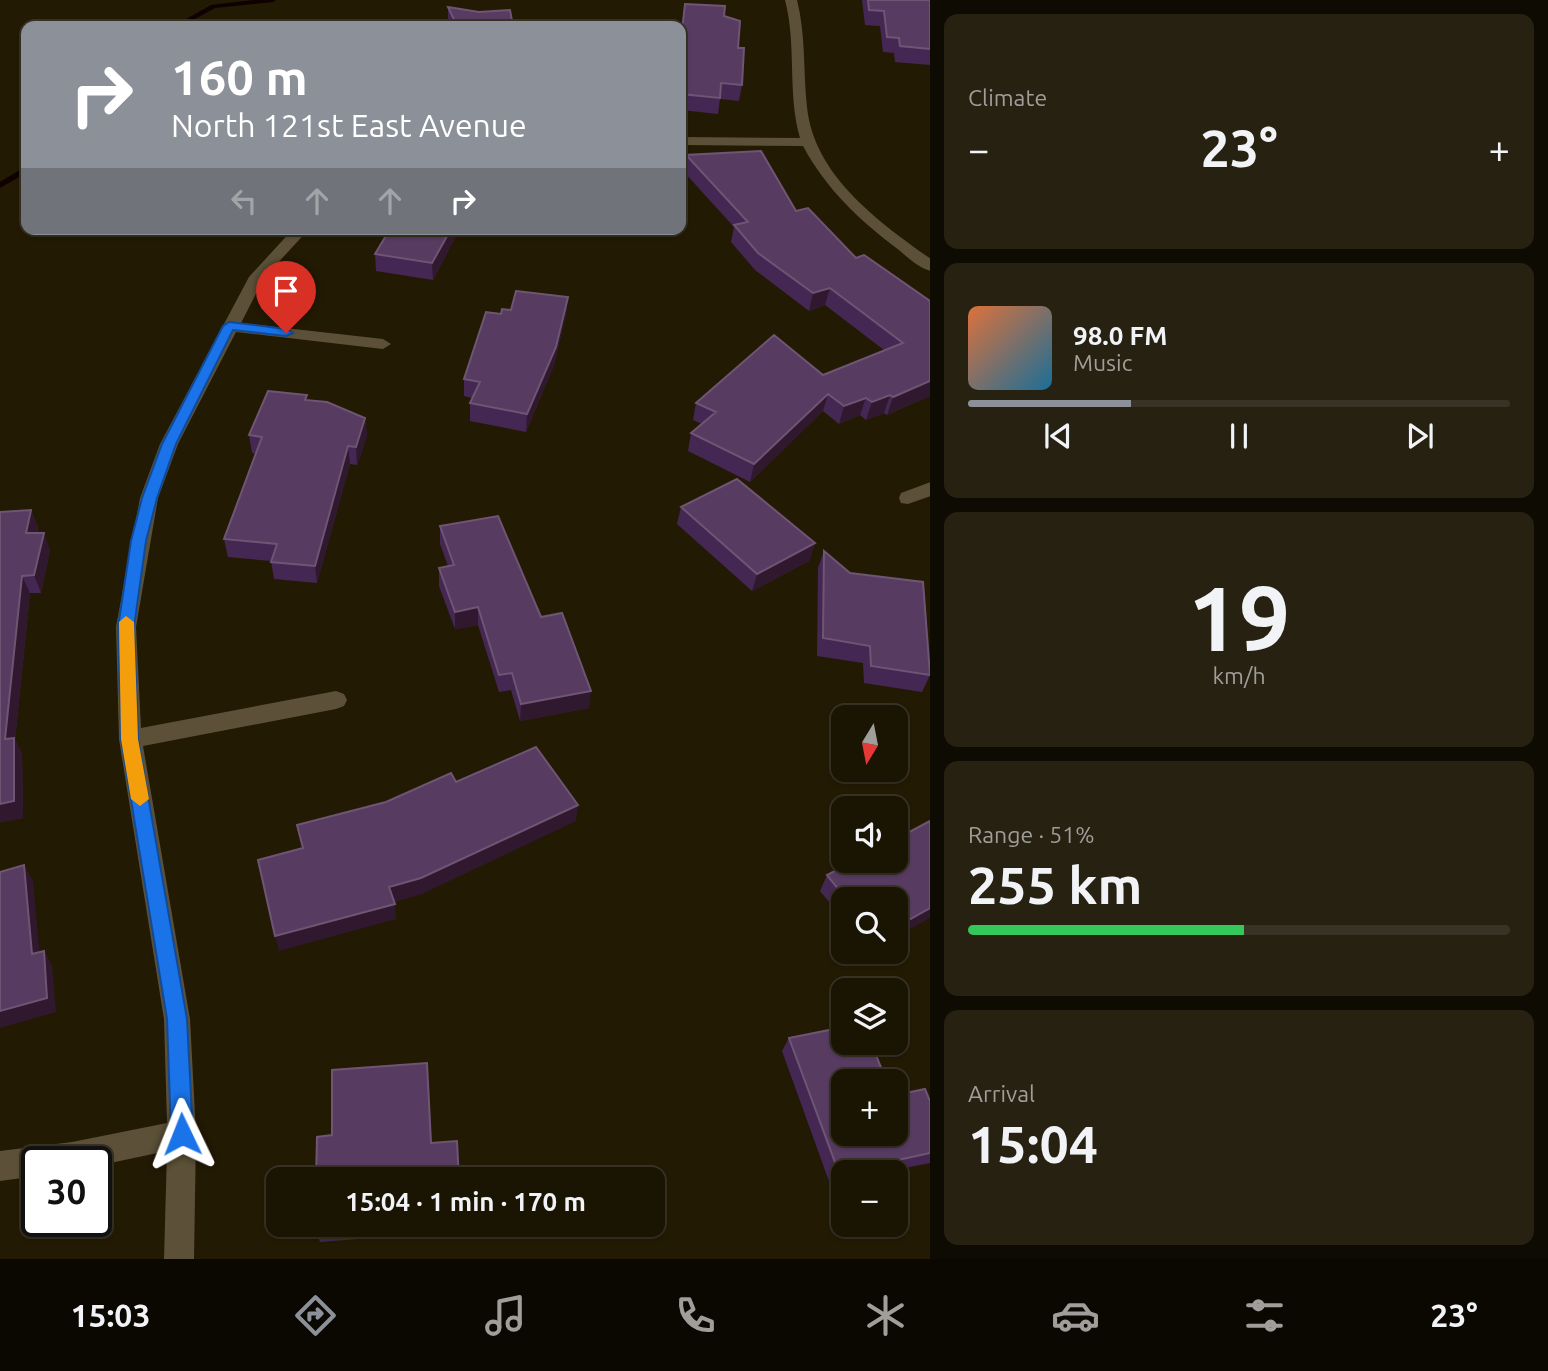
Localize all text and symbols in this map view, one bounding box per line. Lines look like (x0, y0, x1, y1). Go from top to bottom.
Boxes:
icon: right (56, 49, 147, 140)
text: 160 m (171, 49, 308, 104)
text: Climate (968, 85, 1047, 110)
text: North 121st East Avenue (171, 107, 527, 143)
text: 23° (1200, 119, 1278, 177)
text: − (968, 128, 989, 170)
text: + (1489, 128, 1510, 170)
icon: left (225, 182, 263, 220)
icon: ahead (298, 182, 336, 220)
icon: ahead (371, 182, 409, 220)
icon: right (444, 182, 482, 220)
pin (256, 261, 316, 333)
icon: arrive (267, 272, 305, 310)
text: 98.0 FM (1073, 321, 1167, 350)
text: Music (1073, 350, 1132, 375)
icon: previous (1039, 417, 1077, 455)
icon: pause (1220, 417, 1258, 455)
icon: next (1401, 417, 1439, 455)
text: 19 (1188, 566, 1290, 668)
text: km/h (1212, 663, 1266, 688)
north arrow (831, 705, 908, 782)
map controls (831, 705, 908, 1237)
button: sound (831, 796, 908, 873)
text: Range · 51% (968, 822, 1095, 847)
text: 255 km (968, 856, 1142, 914)
button: search (831, 887, 908, 964)
button: layers (831, 978, 908, 1055)
button: + (831, 1069, 908, 1146)
text: Arrival (968, 1081, 1035, 1106)
position arrow (145, 1097, 219, 1171)
text: 15:04 (968, 1115, 1098, 1173)
speed limit sign: 30 (21, 1146, 112, 1237)
button: − (831, 1160, 908, 1237)
text: 15:04 · 1 min · 170 m (345, 1187, 586, 1216)
icon: directions (291, 1291, 340, 1340)
icon: music (481, 1291, 530, 1340)
icon: phone (671, 1291, 720, 1340)
icon: climate (861, 1291, 910, 1340)
icon: car (1051, 1291, 1100, 1340)
icon: filters (1240, 1291, 1289, 1340)
text: 15:03 (70, 1297, 150, 1333)
text: 23° (1430, 1297, 1478, 1333)

